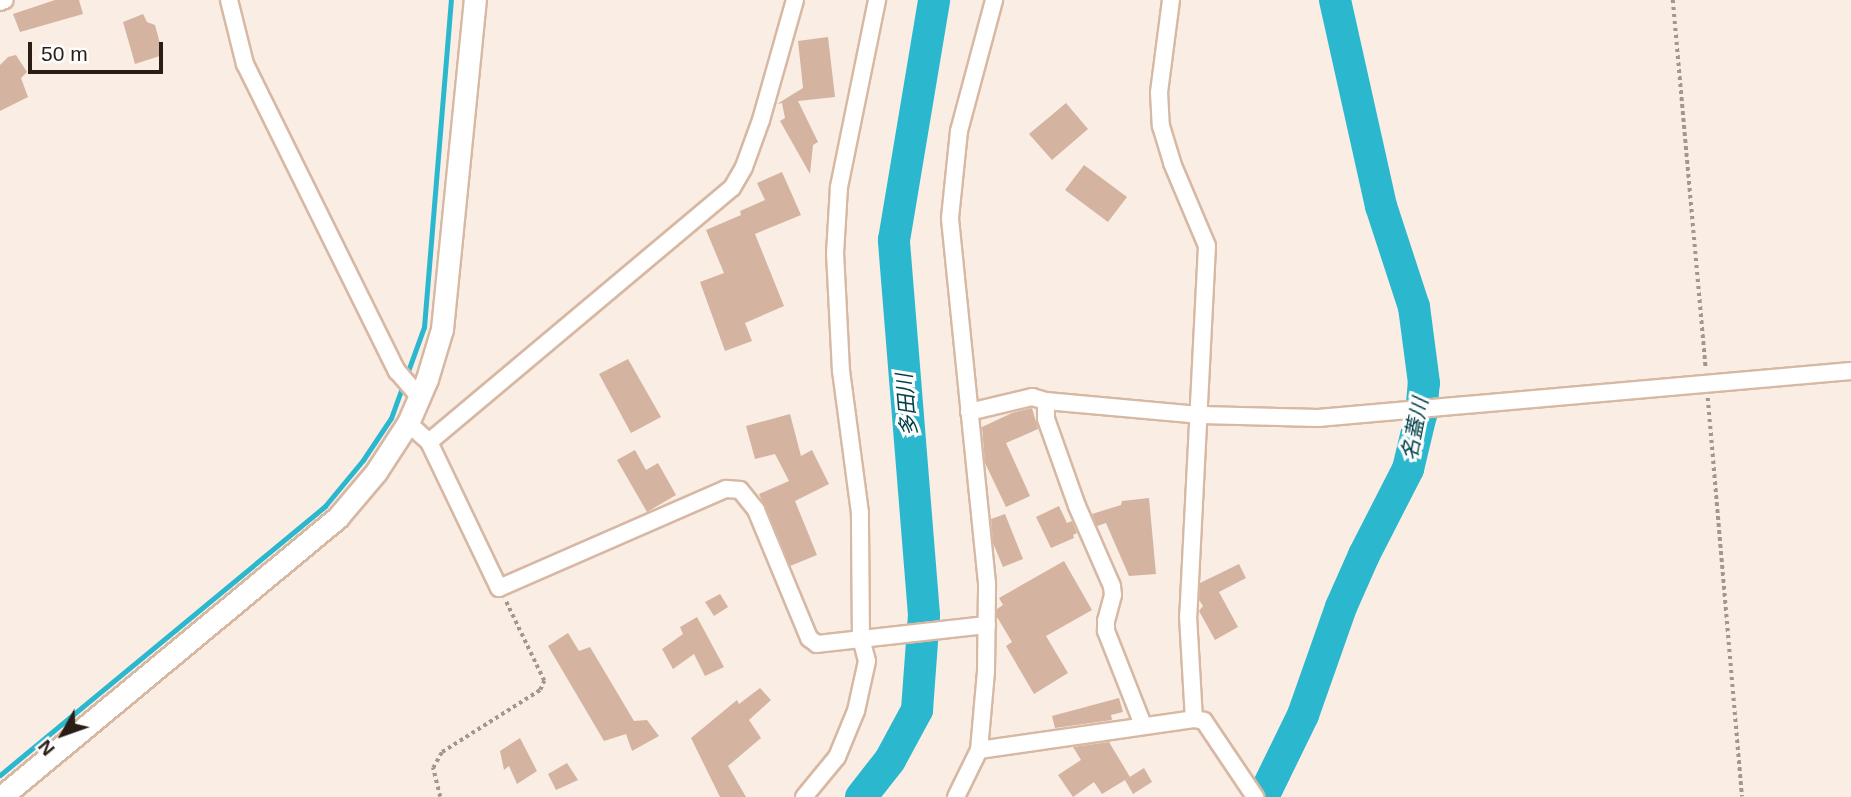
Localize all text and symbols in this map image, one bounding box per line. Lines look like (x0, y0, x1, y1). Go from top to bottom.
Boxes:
scale bar (32, 28, 166, 72)
text: 50 m (41, 42, 88, 65)
water label: 多田川 (892, 373, 922, 437)
water label: 名蓋川 (1397, 396, 1433, 462)
north arrow (28, 699, 98, 769)
text: N (34, 736, 59, 760)

